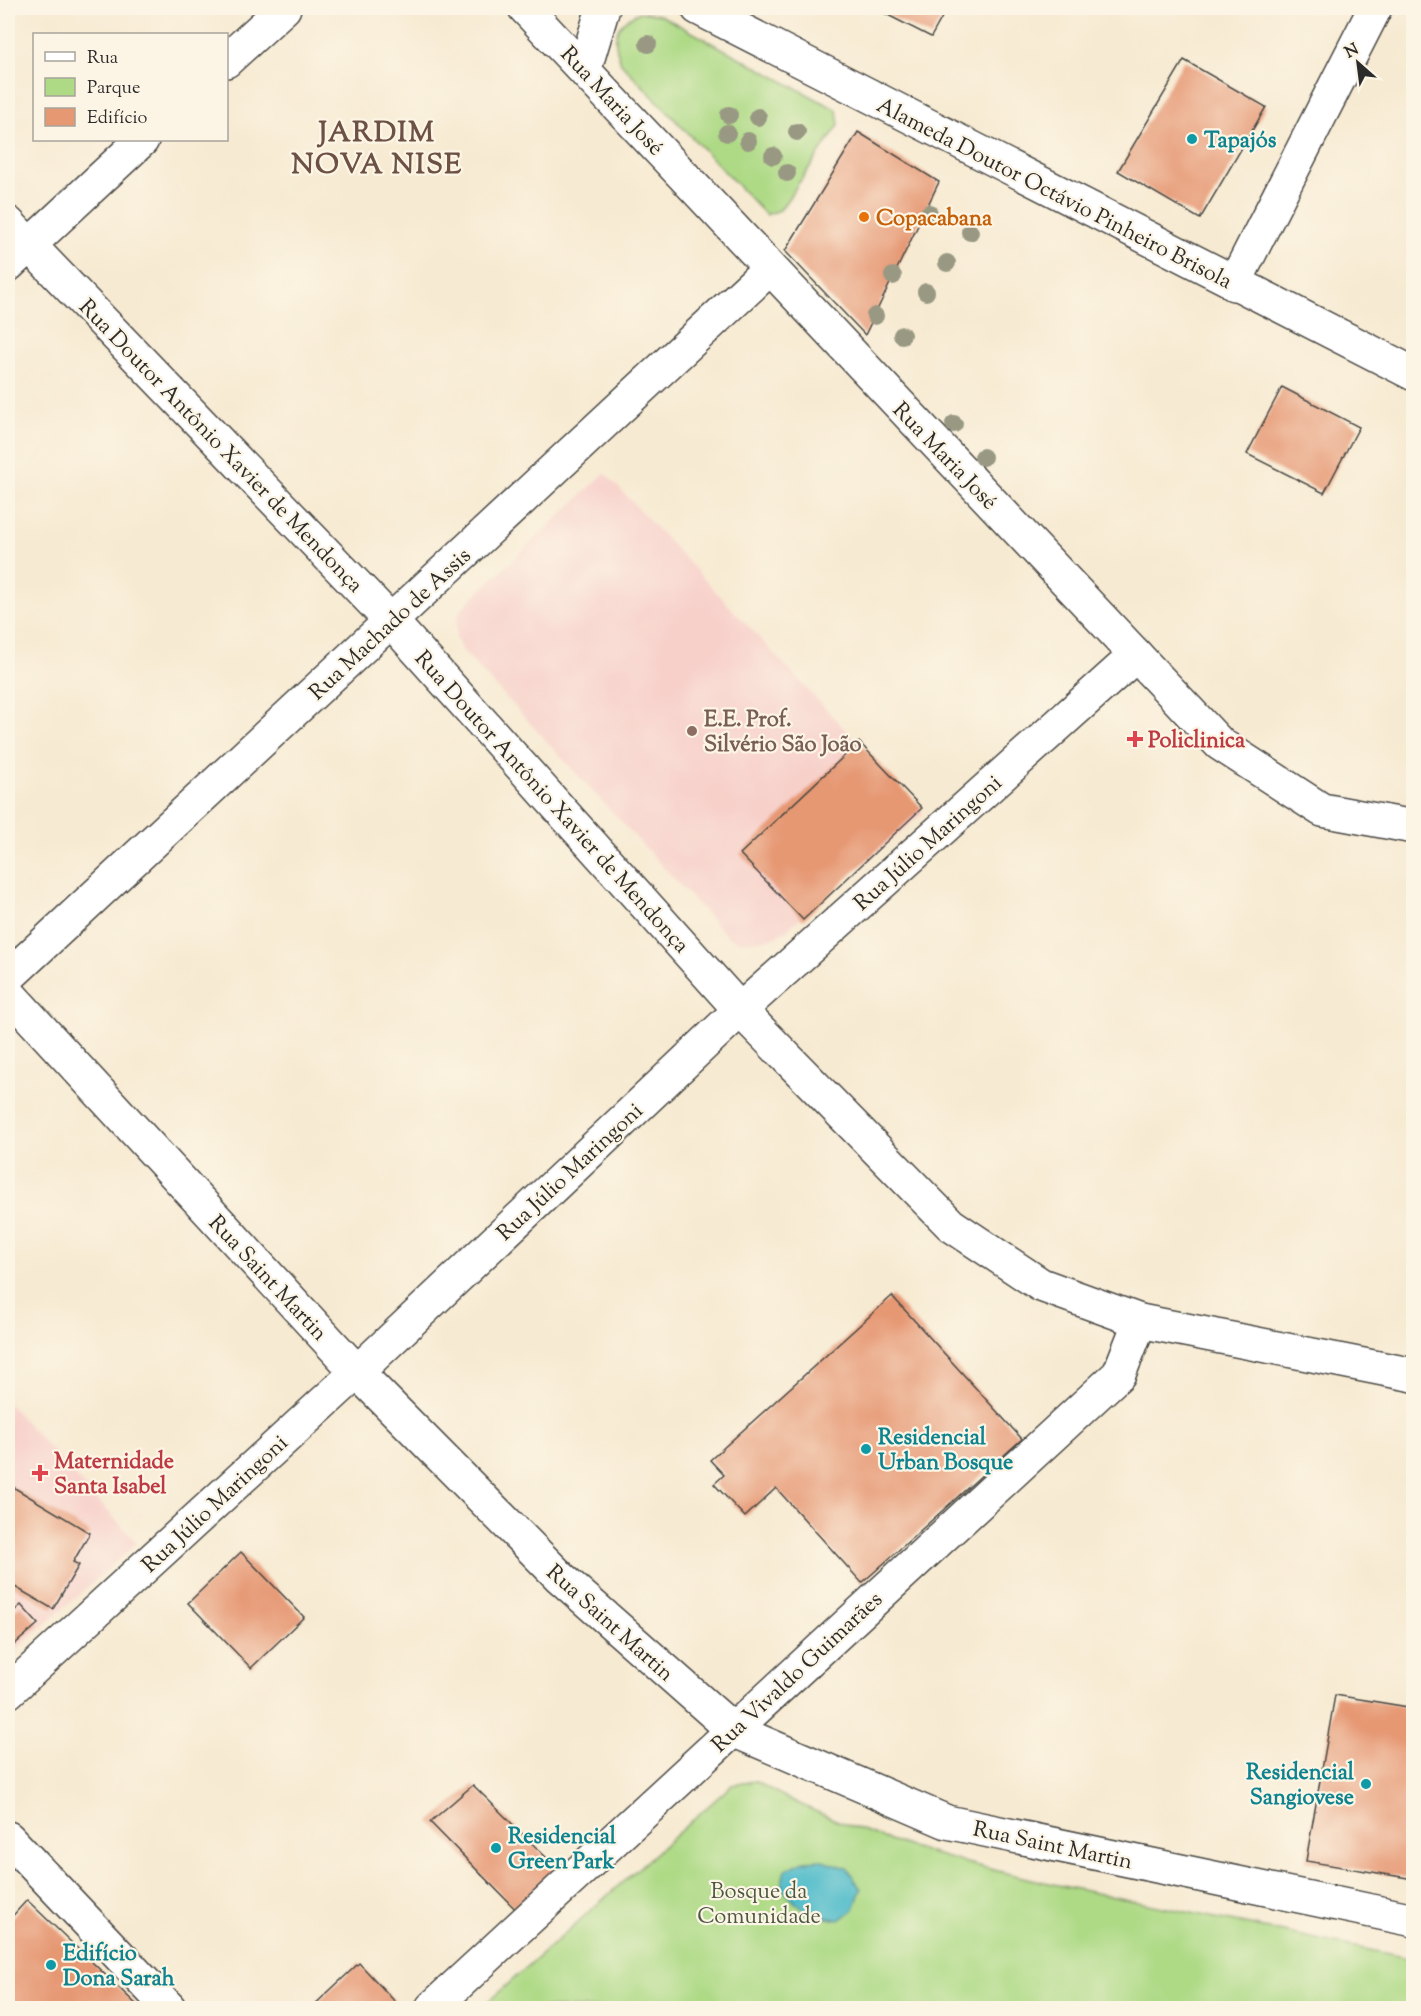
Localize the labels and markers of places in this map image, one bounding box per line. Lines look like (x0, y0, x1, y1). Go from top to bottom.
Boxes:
place label: Tapajós (1204, 126, 1277, 158)
marker: Tapajós (1185, 132, 1199, 146)
place label: Copacabana (876, 204, 993, 236)
marker: Copacabana (857, 210, 871, 224)
place label: E.E. Prof. Silvério São João (704, 705, 861, 762)
marker: E.E. Prof. Silvério São João (685, 724, 699, 738)
place label: Policlinica (1148, 726, 1246, 758)
marker: Policlinica (1126, 730, 1144, 748)
place label: Residencial Urban Bosque (878, 1423, 1013, 1480)
marker: Residencial Urban Bosque (859, 1442, 873, 1456)
place label: Maternidade Santa Isabel (54, 1447, 174, 1504)
marker: Maternidade Santa Isabel (31, 1464, 49, 1482)
place label: Residencial Sangiovese (1246, 1758, 1355, 1815)
marker: Residencial Sangiovese (1359, 1777, 1373, 1791)
place label: Residencial Green Park (508, 1822, 617, 1879)
marker: Residencial Green Park (489, 1841, 503, 1855)
place label: Edifício Dona Sarah (63, 1939, 175, 1996)
marker: Edifício Dona Sarah (44, 1958, 58, 1972)

